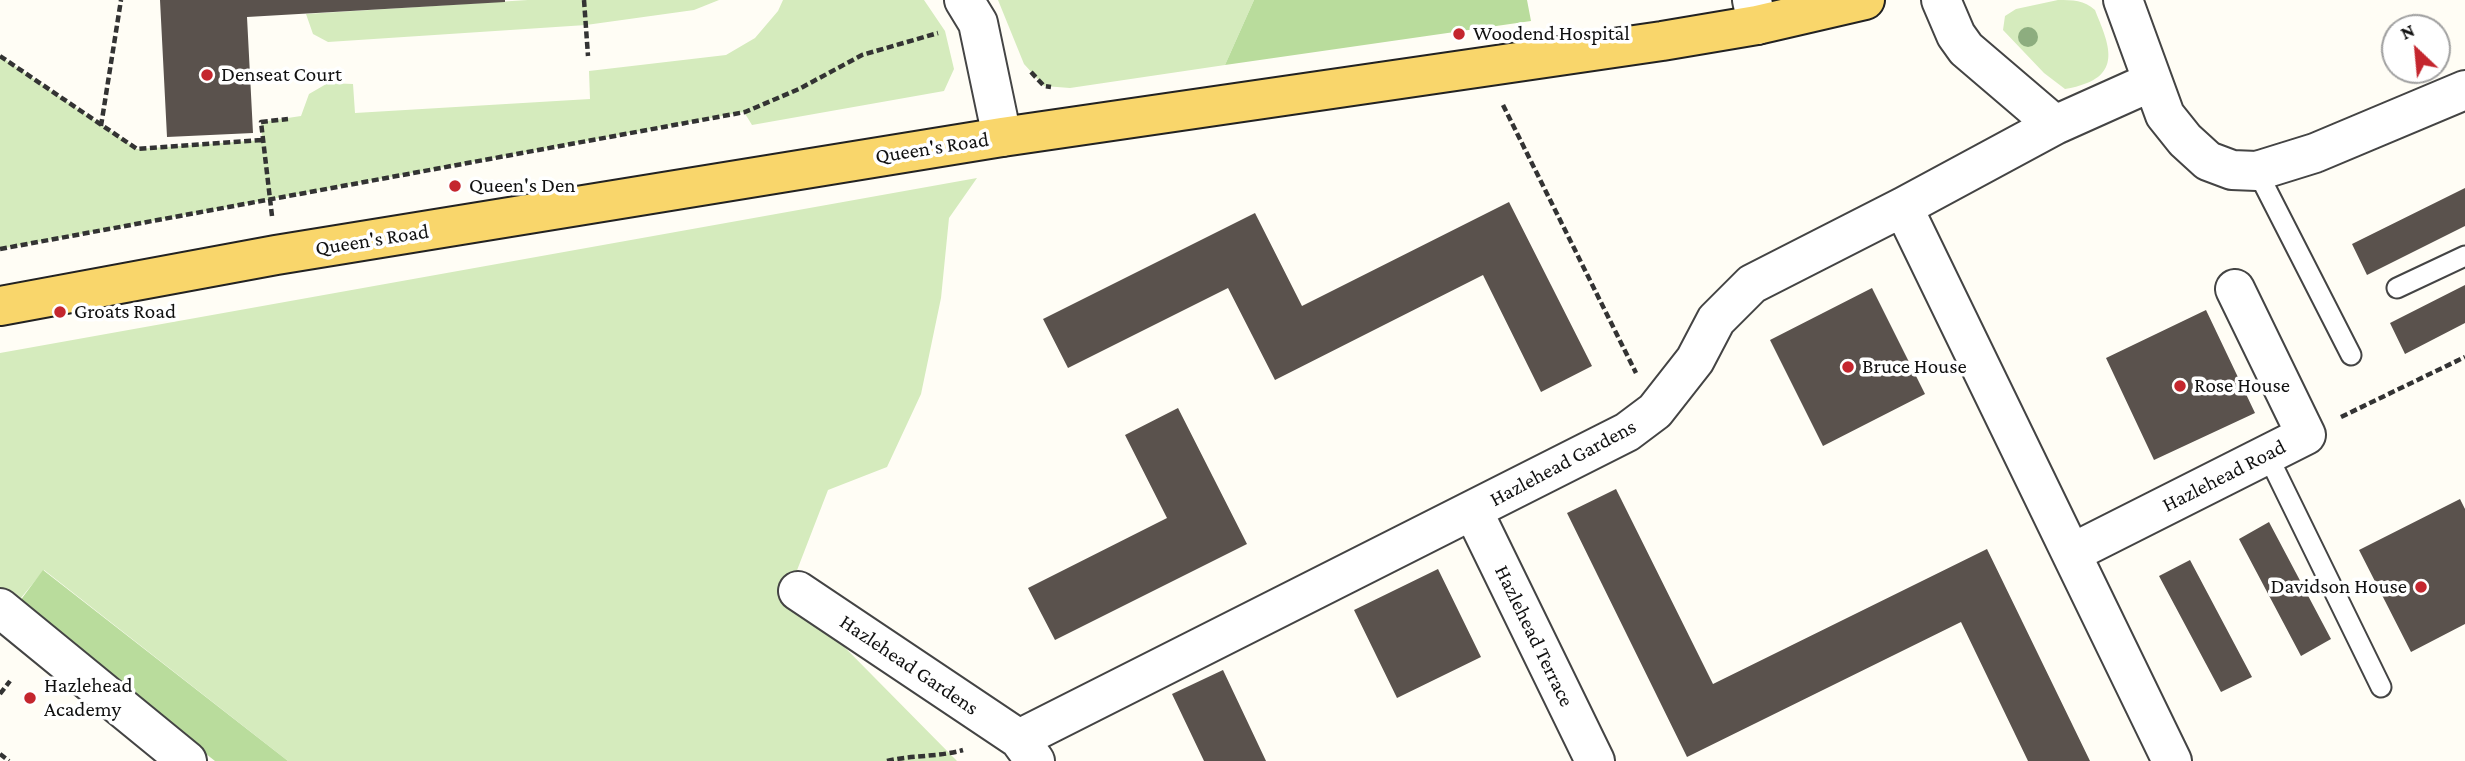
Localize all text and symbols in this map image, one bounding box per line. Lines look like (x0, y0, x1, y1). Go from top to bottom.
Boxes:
north arrow (2381, 14, 2451, 84)
text: N (2397, 19, 2418, 44)
place label: Woodend Hospital (1473, 21, 1630, 47)
marker: Woodend Hospital (1451, 26, 1467, 42)
place label: Denseat Court (221, 62, 342, 88)
marker: Denseat Court (199, 67, 215, 83)
street label: Queen's Road (873, 127, 991, 169)
place label: Queen's Den (469, 173, 575, 199)
marker: Queen's Den (447, 178, 463, 194)
street label: Queen's Road (313, 219, 431, 261)
place label: Groats Road (74, 299, 176, 325)
marker: Groats Road (52, 304, 68, 320)
place label: Bruce House (1862, 354, 1967, 380)
marker: Bruce House (1840, 359, 1856, 375)
place label: Rose House (2194, 373, 2290, 399)
marker: Rose House (2172, 378, 2188, 394)
street label: Hazlehead Gardens (1485, 414, 1641, 512)
street label: Hazlehead Road (2158, 434, 2290, 518)
street label: Hazlehead Terrace (1489, 561, 1579, 711)
place label: Davidson House (2270, 574, 2407, 600)
marker: Davidson House (2413, 579, 2429, 595)
street label: Hazlehead Gardens (835, 609, 983, 721)
place label: Hazlehead Academy (44, 673, 132, 723)
marker: Hazlehead Academy (22, 690, 38, 706)

